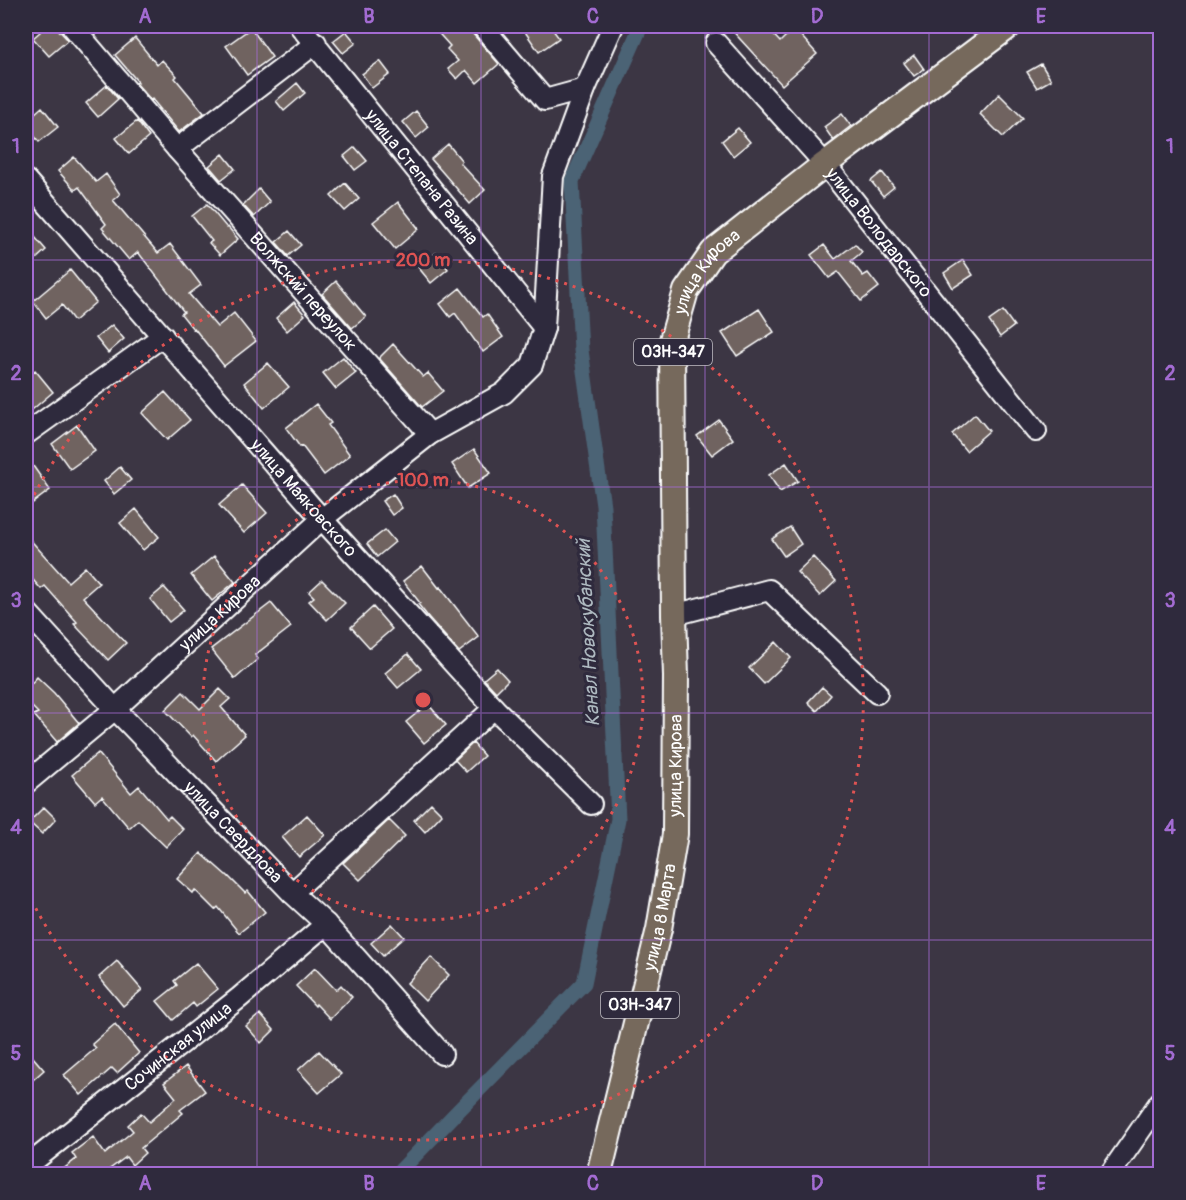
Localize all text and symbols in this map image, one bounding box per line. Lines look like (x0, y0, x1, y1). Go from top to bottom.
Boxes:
text: A (139, 4, 152, 29)
text: B (363, 4, 375, 29)
text: C (587, 4, 599, 29)
text: D (811, 4, 824, 29)
text: E (1036, 4, 1047, 29)
street label: улица Степана Разина (360, 104, 484, 249)
text: 1 (12, 134, 20, 159)
text: 1 (1166, 134, 1174, 159)
street label: улица Володарского (820, 162, 938, 302)
street label: улица Кирова (668, 224, 745, 318)
street label: Волжский переулок (244, 227, 362, 356)
text: 200 m (396, 249, 450, 272)
road number: 03Н-347 (634, 339, 712, 365)
text: 2 (10, 361, 22, 386)
text: 2 (1164, 361, 1176, 386)
street label: улица Маяковского (245, 433, 362, 562)
text: 100 m (397, 469, 449, 492)
water label: Канал Новокубанский (571, 537, 605, 727)
street label: улица Кирова (174, 570, 265, 657)
text: 3 (10, 588, 22, 613)
text: 3 (1164, 588, 1176, 613)
centre of rings (413, 690, 433, 710)
street label: улица Кирова (664, 714, 687, 818)
street label: улица Свердлова (178, 775, 288, 888)
text: 4 (10, 815, 22, 840)
text: 4 (1164, 815, 1176, 840)
street label: улица 8 Марта (637, 862, 681, 974)
road number: 03Н-347 (601, 992, 679, 1018)
street label: Сочинская улица (120, 997, 236, 1096)
text: 5 (11, 1041, 22, 1066)
text: 5 (1165, 1041, 1176, 1066)
text: A (139, 1171, 152, 1196)
text: B (363, 1171, 375, 1196)
text: C (587, 1171, 599, 1196)
text: D (811, 1171, 824, 1196)
text: E (1036, 1171, 1047, 1196)

